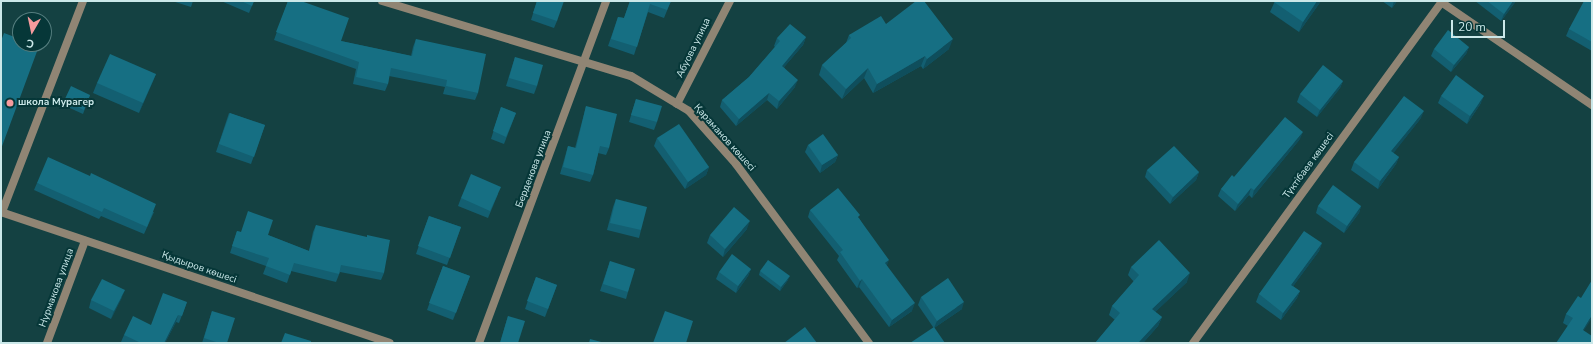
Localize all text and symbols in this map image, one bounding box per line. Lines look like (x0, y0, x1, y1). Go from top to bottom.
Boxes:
north arrow (12, 12, 52, 52)
scale bar (1453, 12, 1507, 38)
street label: Абуова улица (674, 16, 714, 80)
text: 20 m (1458, 19, 1486, 35)
text: С (25, 35, 35, 51)
place label: школа Мурагер (18, 97, 94, 109)
marker: школа Мурагер (5, 98, 15, 108)
street label: Қараманов көшесі (691, 102, 757, 174)
street label: Берденова улица (514, 129, 554, 209)
street label: Түктібаев көшесі (1281, 131, 1337, 201)
street label: Нурмакова улица (37, 247, 77, 329)
street label: Қыдыров көшесі (160, 250, 238, 286)

